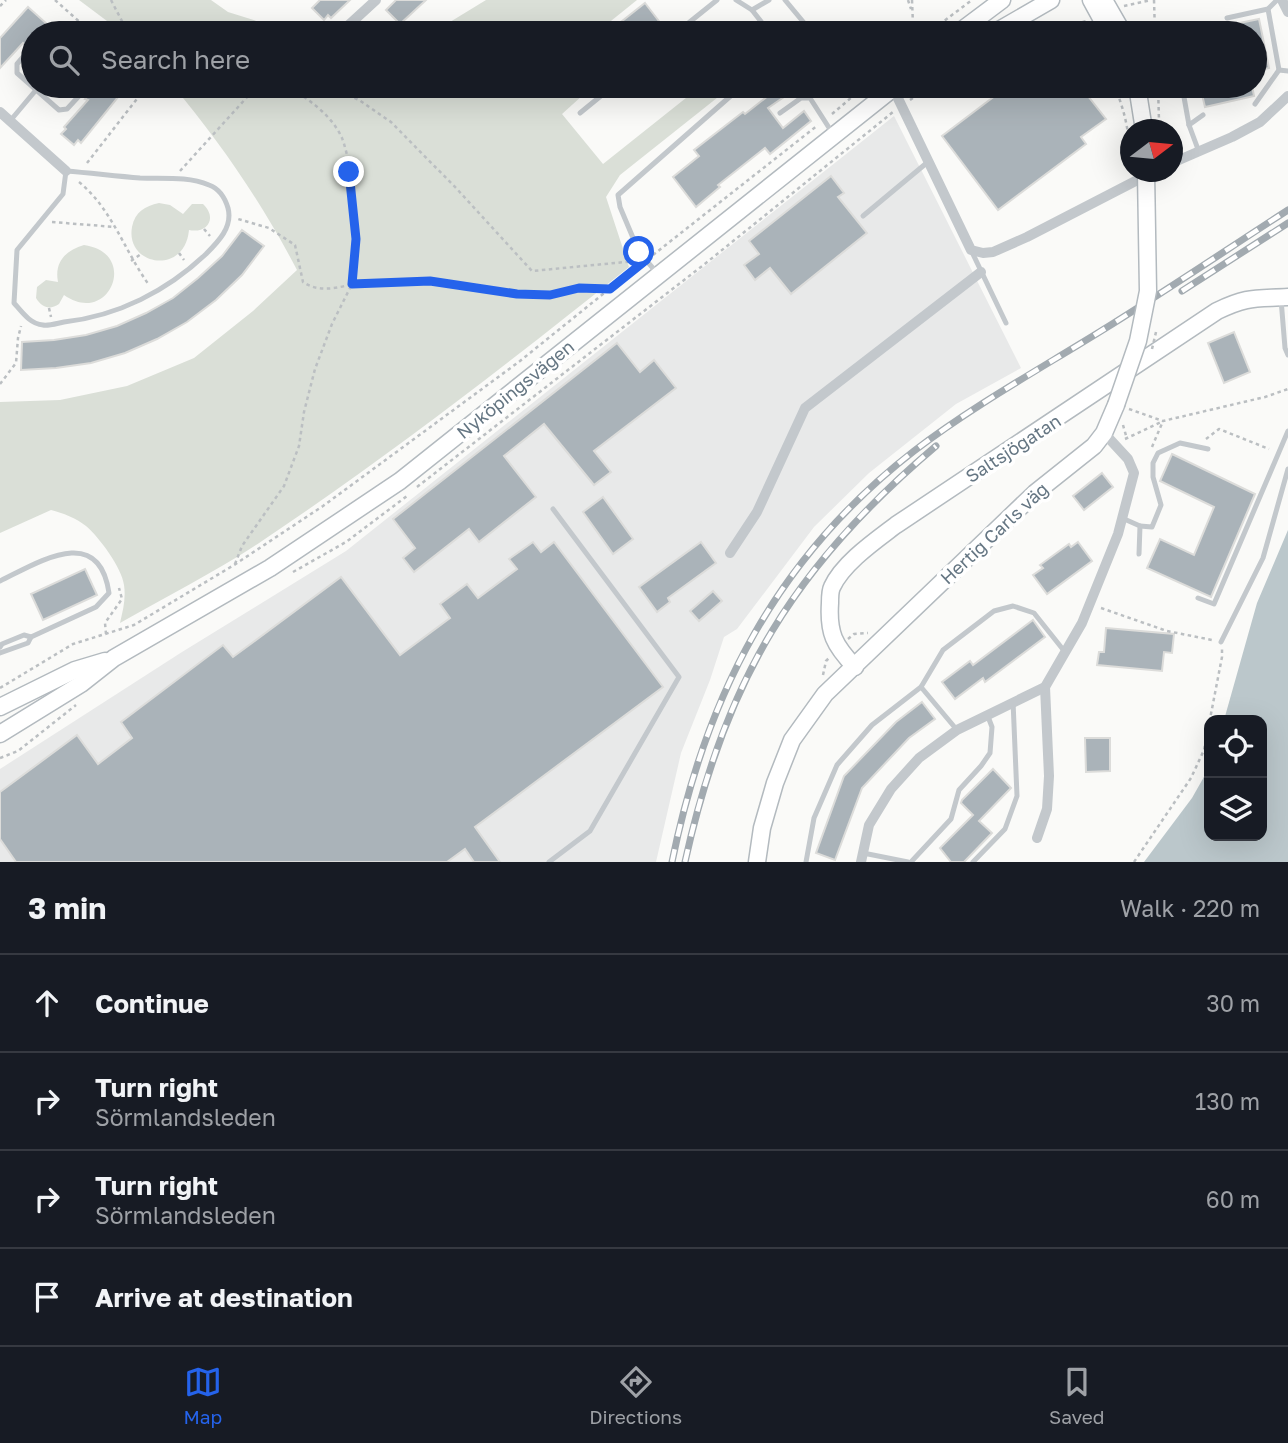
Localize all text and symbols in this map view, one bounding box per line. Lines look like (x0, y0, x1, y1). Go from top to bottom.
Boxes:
search box (21, 21, 1267, 98)
icon: search (45, 41, 83, 79)
text: Search here (101, 44, 250, 75)
north arrow (1120, 119, 1183, 182)
route end (333, 156, 364, 187)
route start (623, 236, 654, 267)
street label: Nyköpingsvägen (452, 335, 578, 443)
street label: Saltsjögatan (961, 409, 1065, 487)
street label: Hertig Carls väg (936, 477, 1052, 589)
map controls (1204, 715, 1267, 841)
button: locate (1204, 715, 1267, 778)
button: layers (1204, 778, 1267, 841)
text: 3 min (28, 890, 106, 926)
text: Walk · 220 m (1120, 894, 1260, 922)
icon: ahead (28, 984, 66, 1022)
text: Continue (95, 988, 209, 1019)
text: 30 m (1206, 989, 1260, 1017)
text: Turn right (95, 1072, 218, 1103)
icon: right (28, 1082, 66, 1120)
text: 130 m (1195, 1087, 1260, 1115)
text: Sörmlandsleden (95, 1103, 276, 1131)
text: Turn right (95, 1170, 218, 1201)
icon: right (28, 1180, 66, 1218)
text: 60 m (1206, 1185, 1260, 1213)
text: Sörmlandsleden (95, 1201, 276, 1229)
icon: arrive (28, 1278, 66, 1316)
text: Arrive at destination (95, 1282, 353, 1313)
tab: Map (183, 1363, 222, 1428)
tab: Directions (589, 1363, 682, 1428)
tab: Saved (1049, 1363, 1105, 1428)

